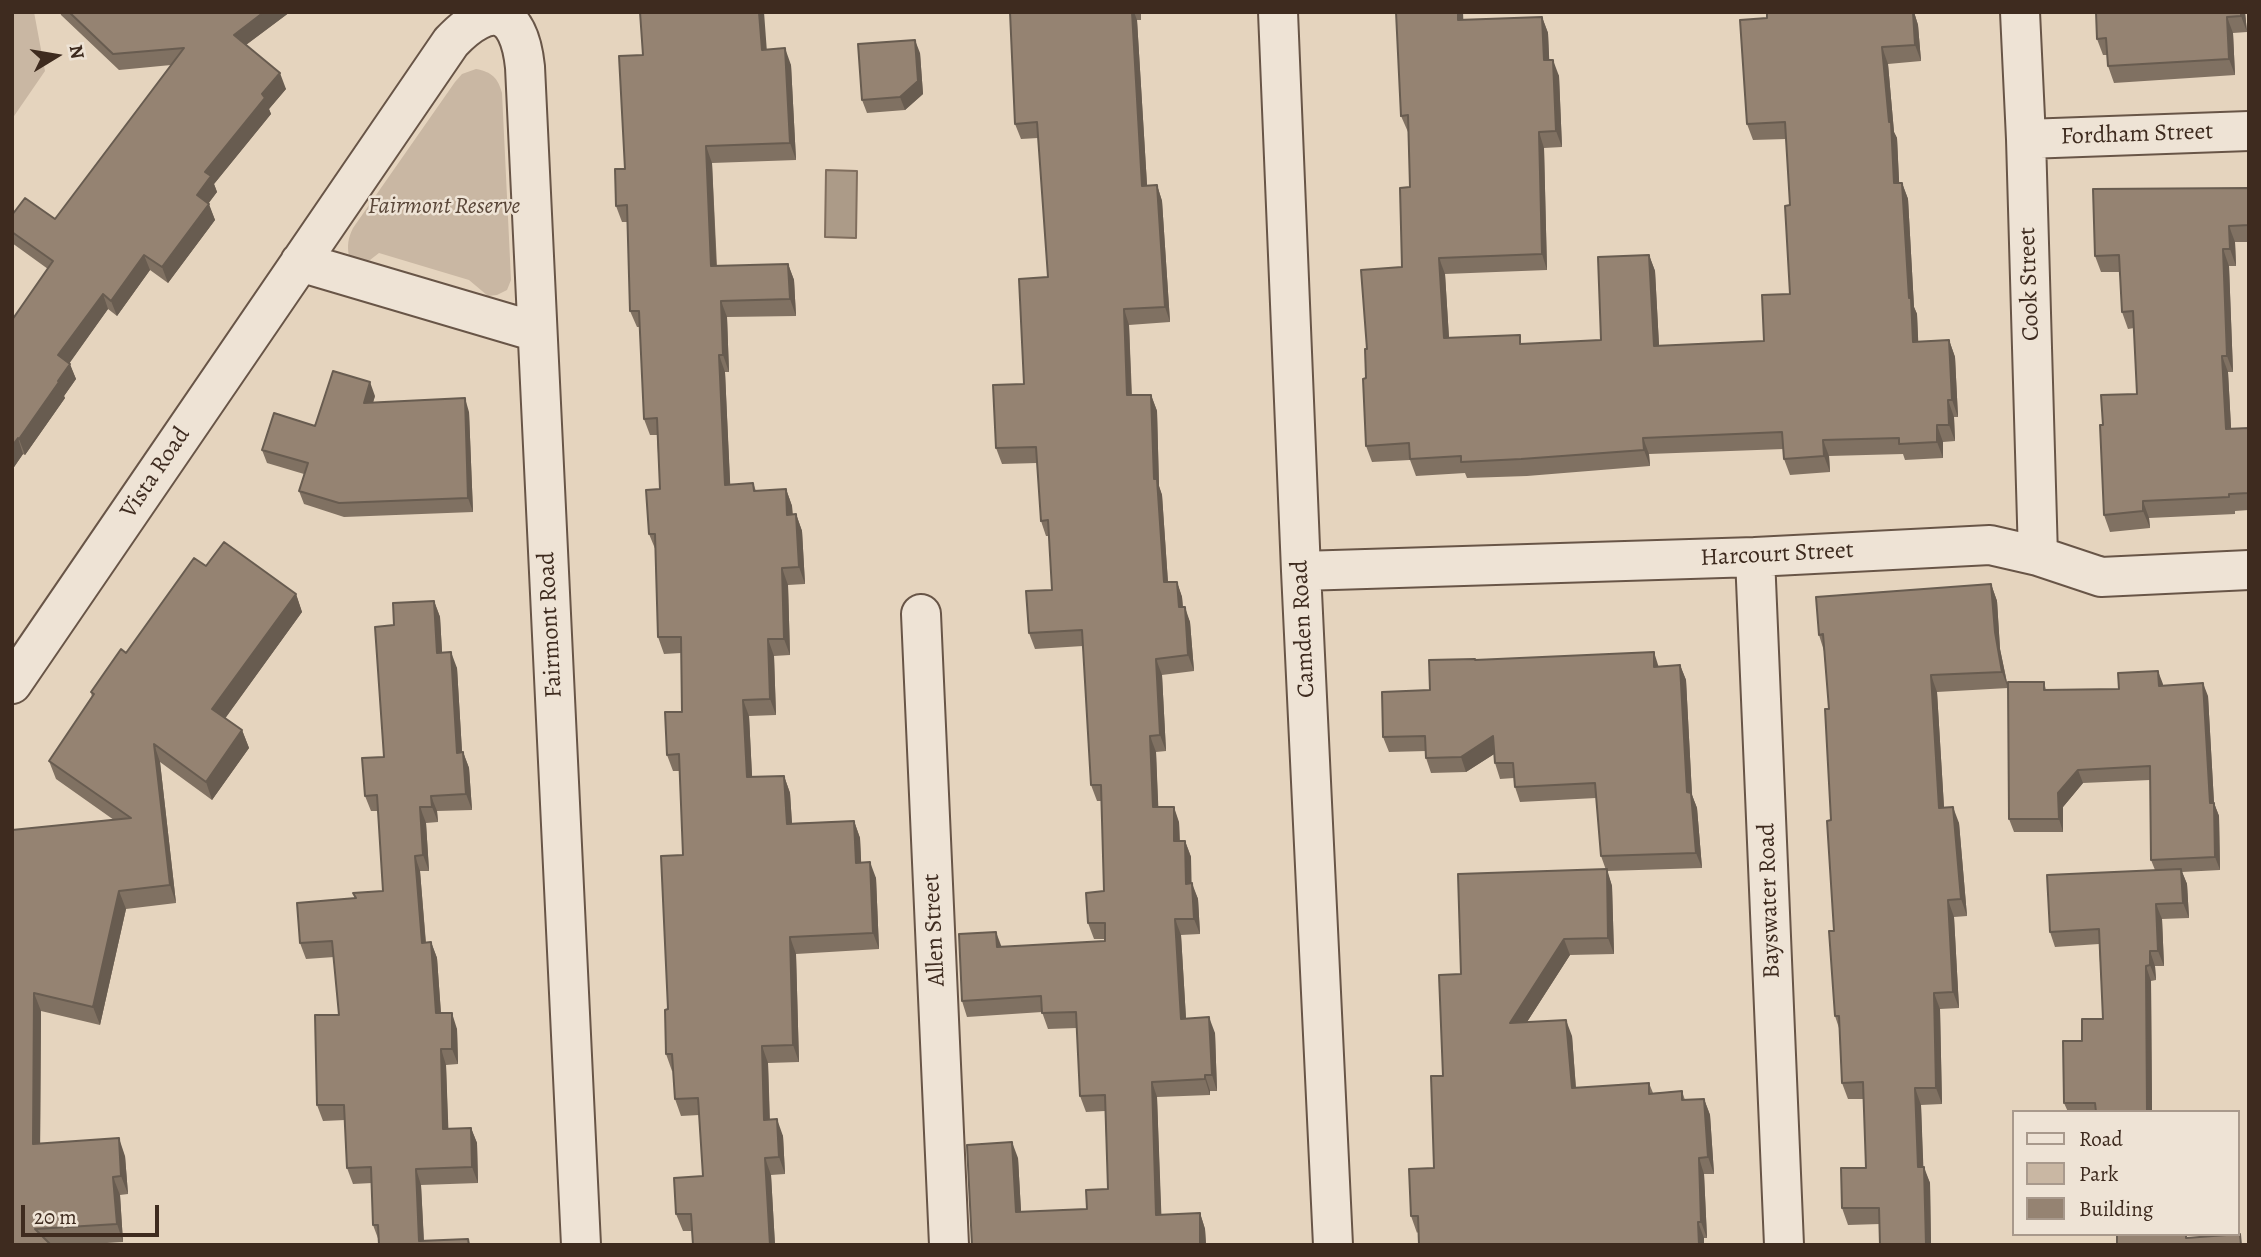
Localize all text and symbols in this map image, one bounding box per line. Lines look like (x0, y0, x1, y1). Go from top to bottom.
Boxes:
north arrow (21, 21, 91, 91)
text: N (63, 43, 91, 61)
street label: Fordham Street (2060, 118, 2214, 152)
park label: Fairmont Reserve (368, 193, 520, 221)
street label: Cook Street (2014, 226, 2046, 342)
street label: Vista Road (115, 422, 197, 524)
street label: Harcourt Street (1700, 537, 1854, 573)
street label: Fairmont Road (533, 551, 569, 699)
street label: Camden Road (1286, 559, 1322, 699)
street label: Bayswater Road (1753, 823, 1787, 979)
street label: Allen Street (918, 873, 952, 987)
legend (2012, 1110, 2240, 1236)
text: Road (2079, 1125, 2123, 1153)
text: Park (2079, 1160, 2118, 1188)
scale bar (24, 1190, 163, 1234)
text: Building (2079, 1195, 2153, 1223)
text: 20 m (34, 1203, 77, 1231)

